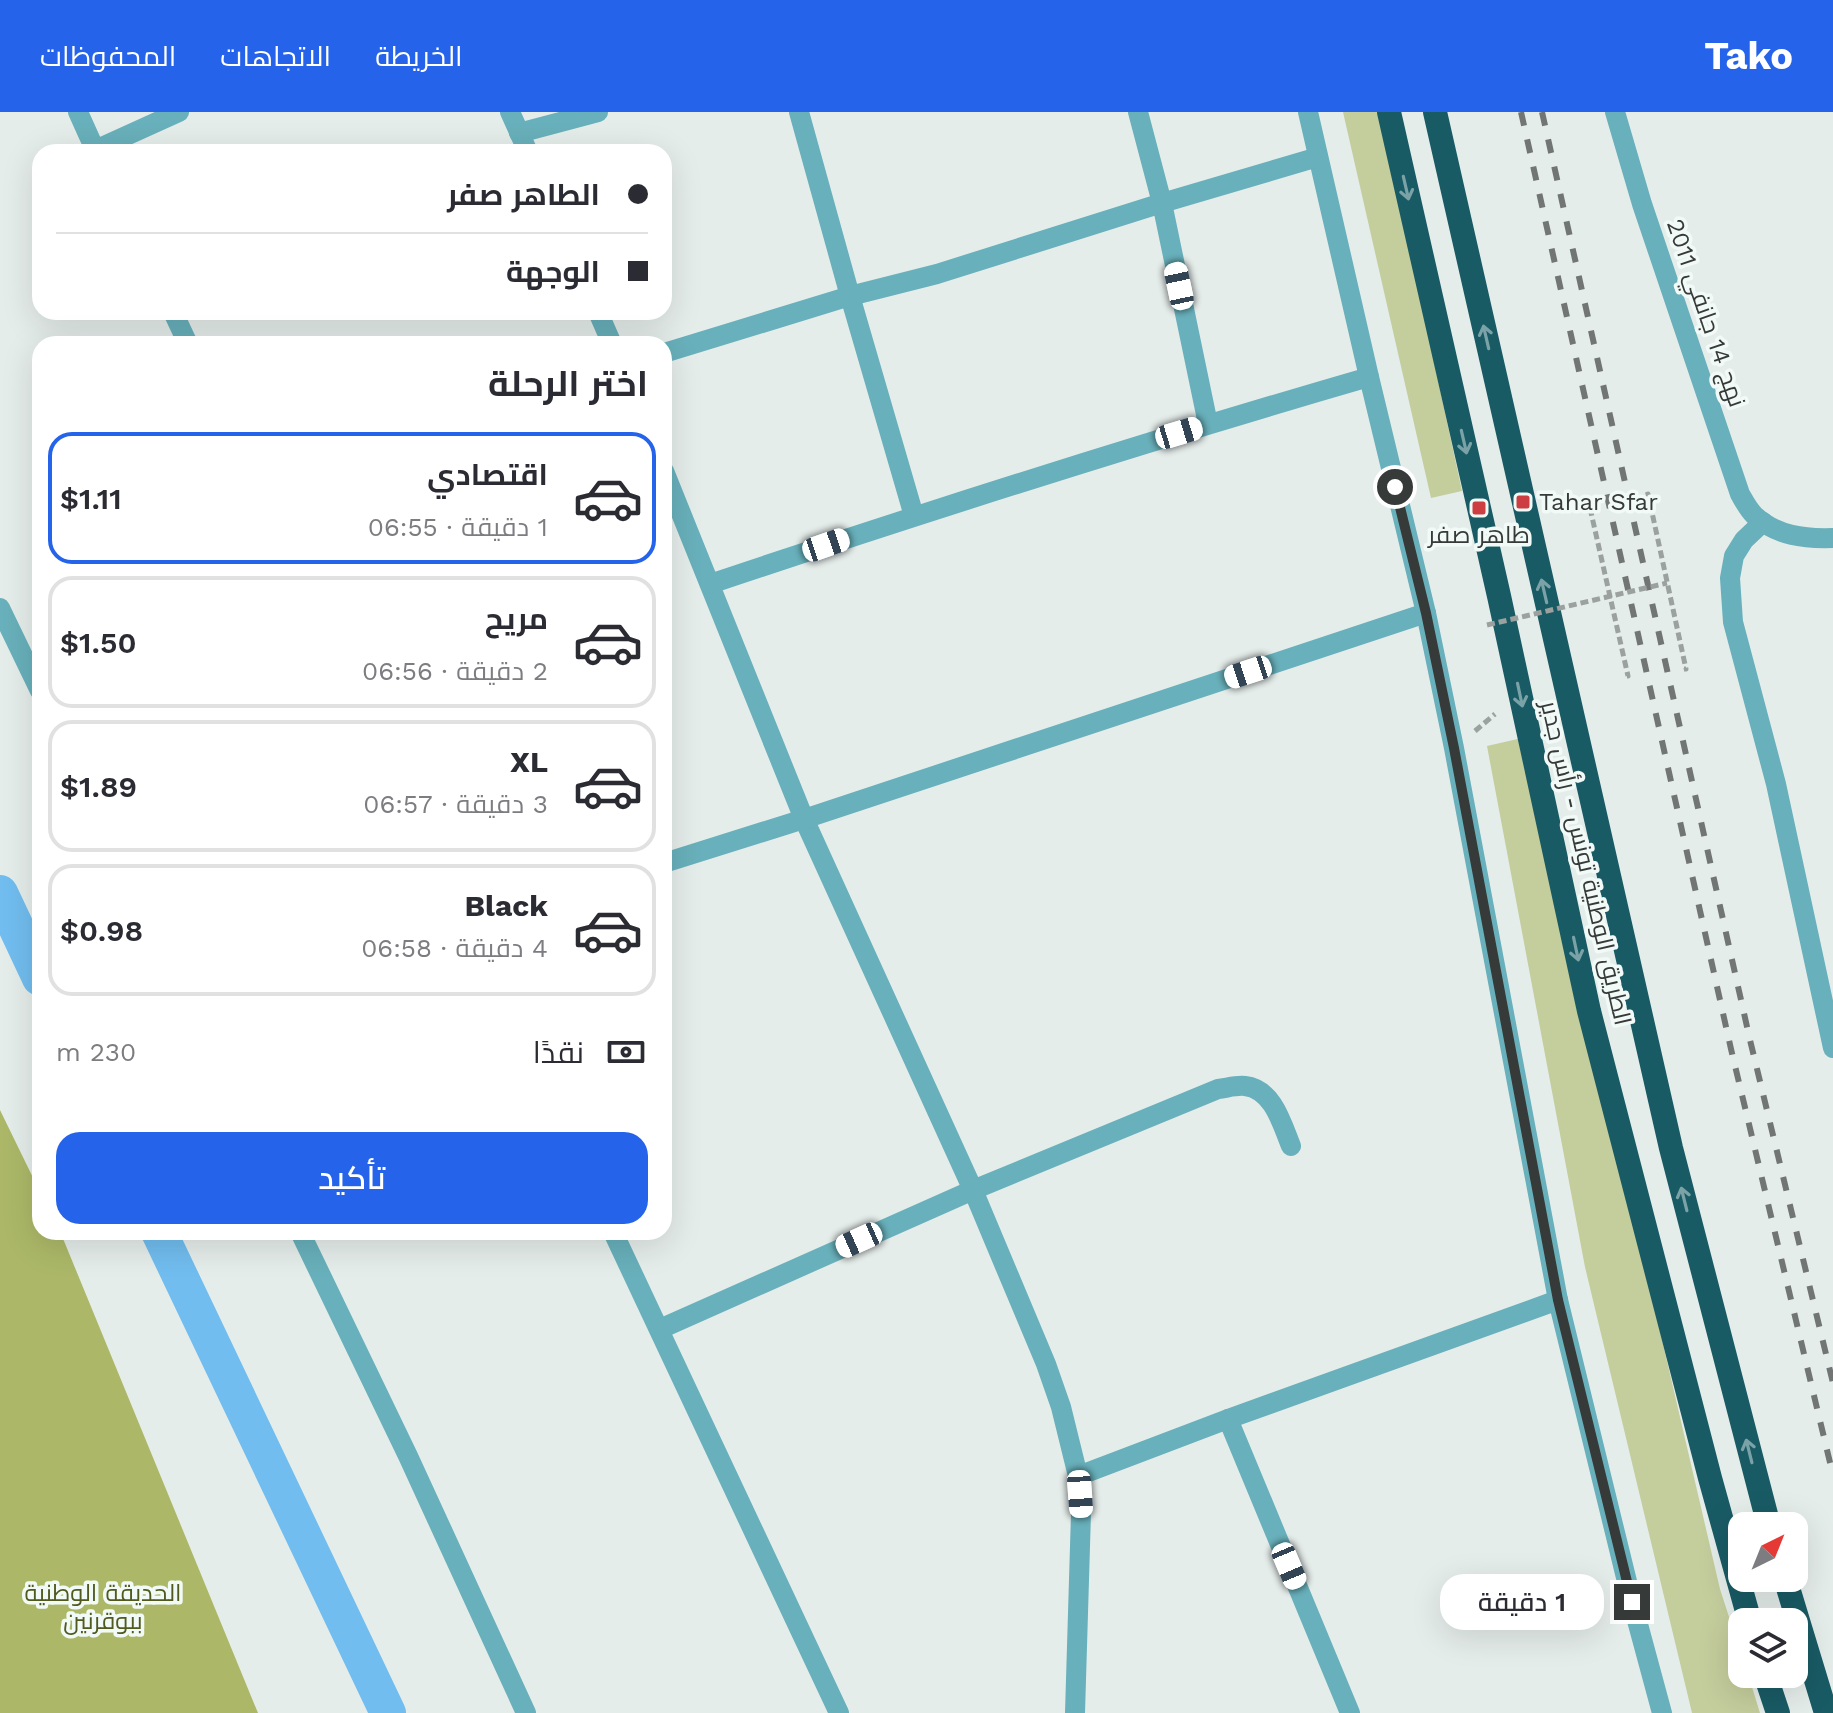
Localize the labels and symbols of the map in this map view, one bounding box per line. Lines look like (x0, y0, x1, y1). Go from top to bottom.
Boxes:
one-way arrow (1399, 175, 1414, 200)
street label: نهج 14 جانفي 2011 (1656, 215, 1751, 412)
car (1162, 260, 1196, 312)
one-way arrow (1478, 325, 1493, 351)
car (1153, 415, 1205, 451)
one-way arrow (1457, 428, 1472, 454)
route start (1377, 469, 1413, 505)
place label: Tahar Sfar (1539, 488, 1658, 516)
marker: Tahar Sfar (1514, 493, 1532, 511)
marker: طاهر صفر (1470, 499, 1488, 517)
place label: طاهر صفر (1426, 521, 1530, 549)
car (799, 526, 853, 564)
one-way arrow (1536, 579, 1551, 604)
car (1221, 653, 1275, 691)
one-way arrow (1513, 682, 1528, 708)
street label: الطريق الوطنية تونس - رأس جدير (1534, 696, 1639, 1028)
one-way arrow (1569, 936, 1584, 962)
one-way arrow (1676, 1187, 1691, 1212)
car (832, 1219, 886, 1261)
one-way arrow (1740, 1438, 1755, 1464)
car (1066, 1469, 1094, 1519)
north arrow (1728, 1512, 1808, 1592)
car (1269, 1539, 1309, 1593)
callout: 1 دقيقة (1440, 1574, 1604, 1630)
park label: الحديقة الوطنية ببوقرنين (25, 1579, 181, 1635)
route end (1614, 1584, 1650, 1620)

